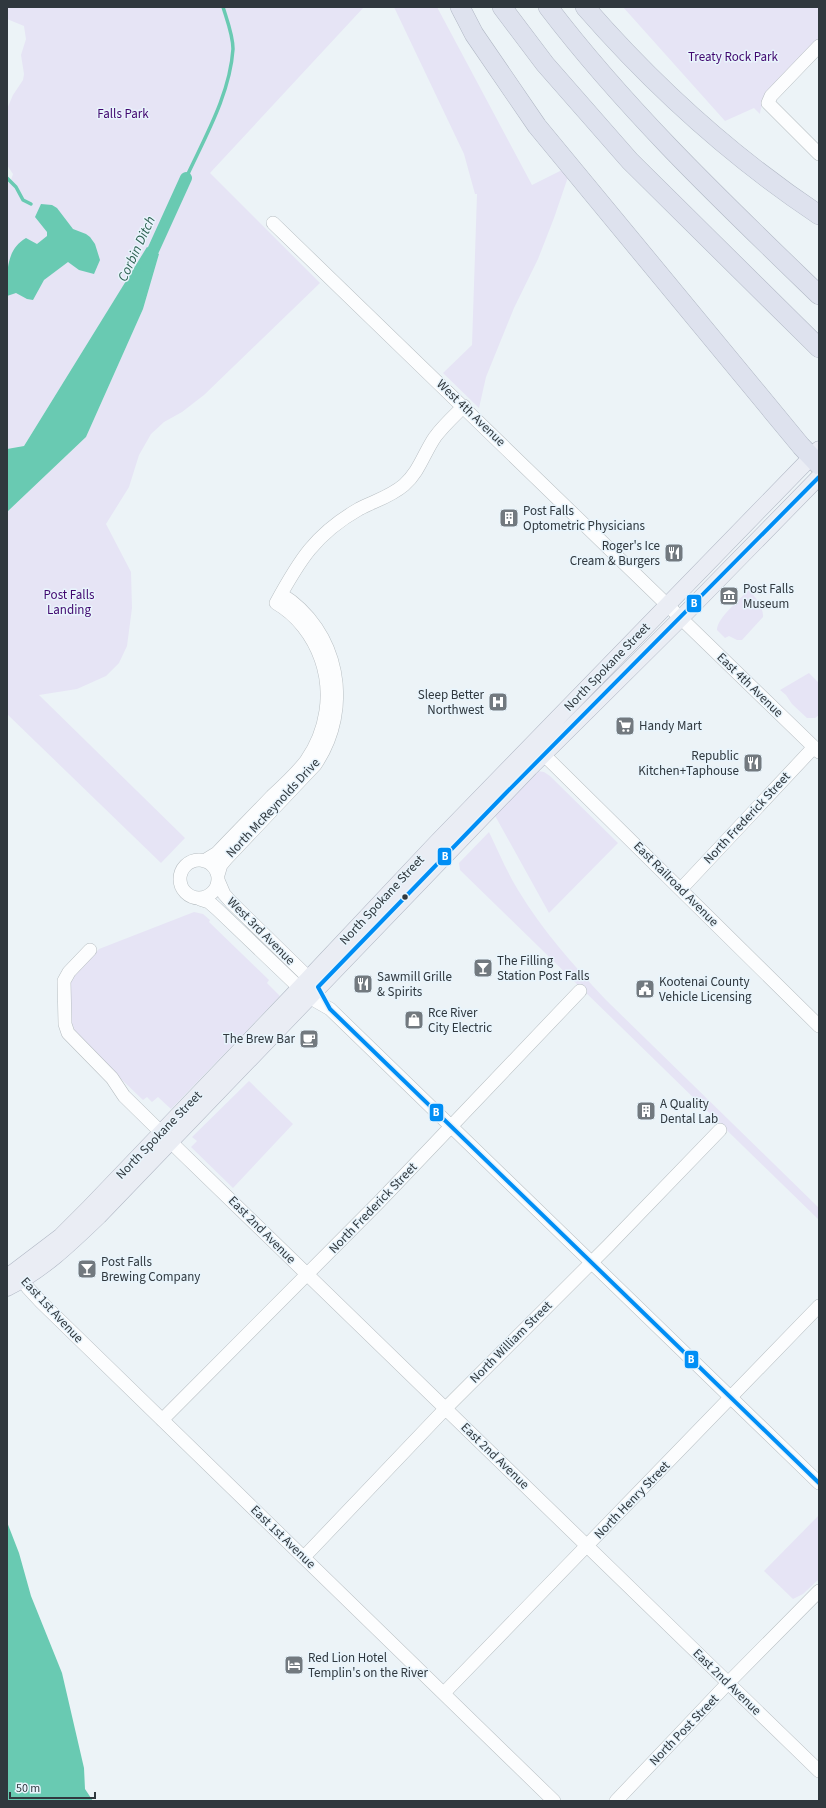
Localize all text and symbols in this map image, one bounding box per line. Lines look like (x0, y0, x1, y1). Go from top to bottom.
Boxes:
park label: Treaty Rock Park (688, 48, 779, 66)
park label: Falls Park (97, 105, 149, 123)
water label: Corbin Ditch (113, 213, 161, 285)
street label: West 4th Avenue (433, 375, 509, 451)
place label: Post Falls Optometric Physicians (523, 502, 646, 535)
building icon: Post Falls Optometric Physicians (498, 507, 520, 529)
place label: Roger's Ice Cream & Burgers (570, 537, 661, 570)
restaurant icon: Roger's Ice Cream & Burgers (663, 542, 685, 564)
place label: Post Falls Museum (743, 580, 794, 613)
museum icon: Post Falls Museum (718, 585, 740, 607)
park label: Post Falls Landing (44, 586, 95, 619)
line badge: B (686, 594, 702, 613)
text: B (691, 596, 698, 611)
street label: North Spokane Street (560, 618, 654, 715)
street label: East 4th Avenue (713, 649, 787, 721)
place label: Sleep Better Northwest (418, 686, 485, 719)
hospital icon: Sleep Better Northwest (487, 691, 509, 713)
supermarket icon: Handy Mart (614, 715, 636, 737)
place label: Handy Mart (639, 717, 703, 735)
place label: Republic Kitchen+Taphouse (638, 747, 739, 780)
restaurant icon: Republic Kitchen+Taphouse (742, 752, 764, 774)
street label: North McReynolds Drive (222, 754, 324, 862)
street label: North Frederick Street (700, 768, 795, 868)
street label: East Railroad Avenue (629, 837, 723, 931)
line badge: B (437, 847, 452, 866)
text: B (442, 849, 449, 864)
street label: North Spokane Street (336, 851, 429, 949)
unlabelled marker (400, 892, 410, 902)
street label: West 3rd Avenue (223, 893, 299, 969)
place label: The Filling Station Post Falls (497, 952, 590, 985)
bar icon: The Filling Station Post Falls (472, 957, 494, 979)
place label: Sawmill Grille & Spirits (377, 968, 452, 1001)
restaurant icon: Sawmill Grille & Spirits (352, 973, 374, 995)
place label: Kootenai County Vehicle Licensing (659, 973, 752, 1006)
public building icon: Kootenai County Vehicle Licensing (634, 978, 656, 1000)
place label: Rce River City Electric (428, 1004, 492, 1037)
shop icon: Rce River City Electric (403, 1009, 425, 1031)
cafe icon: The Brew Bar (298, 1028, 320, 1050)
place label: The Brew Bar (223, 1030, 295, 1048)
street label: North Spokane Street (112, 1086, 206, 1183)
place label: A Quality Dental Lab (660, 1095, 718, 1128)
building icon: A Quality Dental Lab (635, 1100, 657, 1122)
line badge: B (429, 1103, 444, 1122)
text: B (433, 1105, 440, 1120)
street label: North Frederick Street (325, 1158, 422, 1257)
street label: East 2nd Avenue (224, 1192, 300, 1268)
place label: Post Falls Brewing Company (101, 1253, 200, 1286)
bar icon: Post Falls Brewing Company (76, 1258, 98, 1280)
street label: East 1st Avenue (17, 1273, 87, 1347)
street label: North William Street (466, 1296, 557, 1387)
line badge: B (684, 1350, 699, 1369)
text: B (688, 1352, 695, 1367)
street label: East 2nd Avenue (457, 1419, 533, 1493)
street label: North Henry Street (590, 1457, 674, 1543)
street label: East 1st Avenue (246, 1501, 320, 1573)
street label: East 2nd Avenue (689, 1645, 765, 1719)
place label: Red Lion Hotel Templin's on the River (308, 1649, 429, 1682)
hotel icon: Red Lion Hotel Templin's on the River (283, 1654, 305, 1676)
street label: North Post Street (645, 1690, 723, 1770)
scale bar (10, 1774, 95, 1800)
text: 50 m (16, 1780, 40, 1797)

